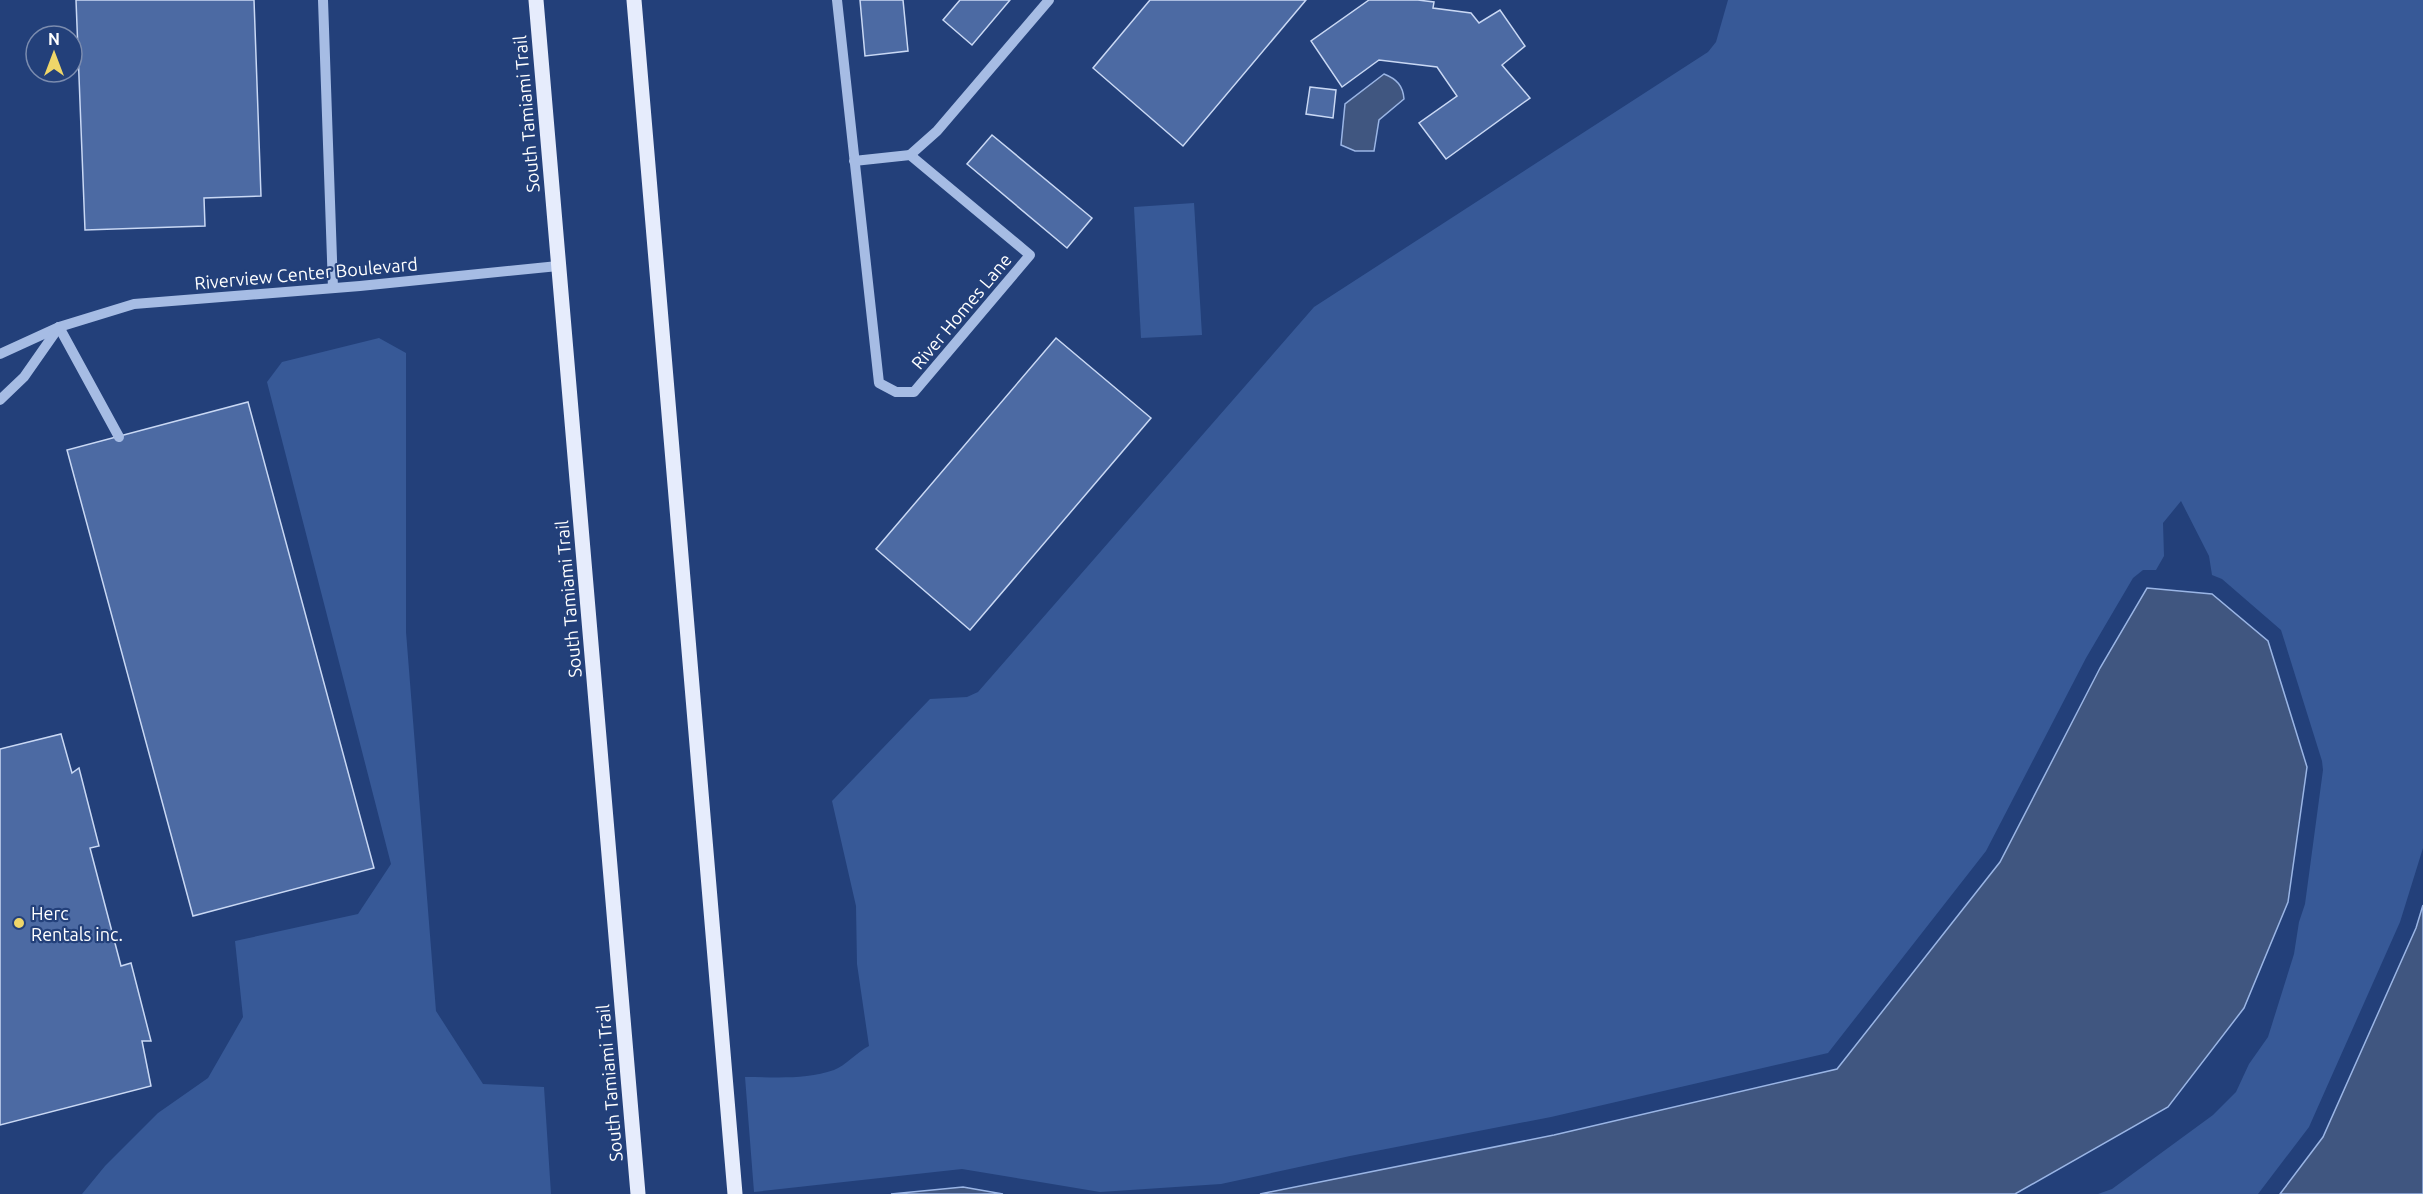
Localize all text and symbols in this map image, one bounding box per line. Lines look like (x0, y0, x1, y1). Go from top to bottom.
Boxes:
north arrow (24, 24, 84, 84)
text: N (48, 30, 60, 48)
street label: South Tamiami Trail (509, 34, 543, 194)
street label: River Homes Lane (907, 249, 1015, 373)
street label: Riverview Center Boulevard (194, 253, 418, 293)
street label: South Tamiami Trail (551, 519, 585, 679)
place label: Herc Rentals inc. (31, 903, 123, 944)
marker: Herc Rentals inc. (12, 916, 26, 930)
street label: South Tamiami Trail (592, 1003, 626, 1163)

